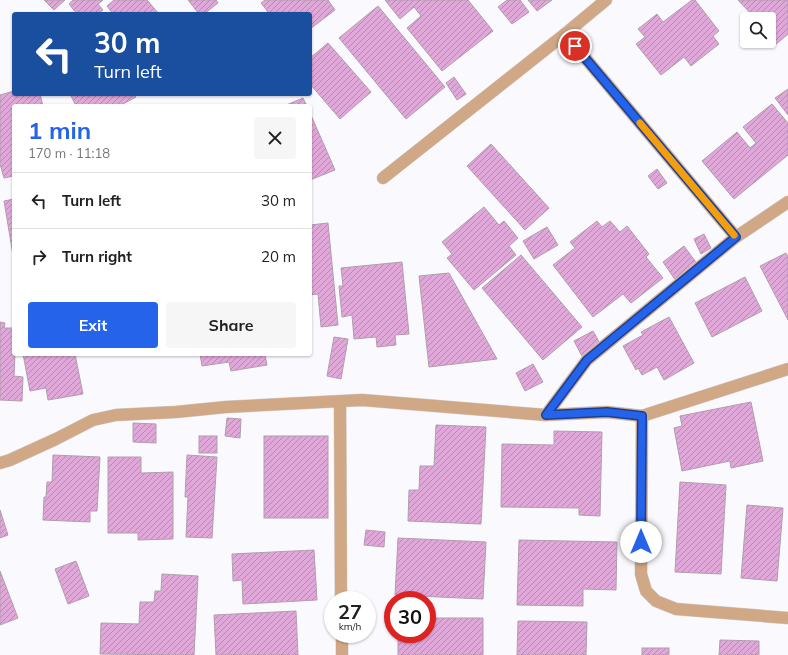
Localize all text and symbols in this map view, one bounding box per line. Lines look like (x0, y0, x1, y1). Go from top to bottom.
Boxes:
map controls (740, 12, 776, 48)
button: search (740, 12, 776, 48)
text: 30 m (94, 25, 160, 60)
icon: left (28, 28, 80, 80)
pin (558, 29, 592, 63)
icon: arrive (564, 35, 586, 57)
text: Turn left (94, 60, 162, 83)
text: 1 min (28, 115, 91, 145)
button: close (254, 117, 296, 159)
text: 170 m · 11:18 (28, 145, 110, 161)
icon: left (28, 190, 50, 212)
text: Turn left (62, 191, 121, 210)
text: 30 m (261, 191, 296, 210)
icon: right (28, 246, 50, 268)
text: Turn right (62, 247, 132, 266)
text: 20 m (261, 247, 296, 266)
button: Exit (28, 302, 158, 348)
button: Share (166, 302, 296, 348)
position arrow (620, 521, 662, 563)
speed limit sign: 30 (384, 591, 436, 643)
text: 27 (338, 599, 362, 624)
text: km/h (339, 620, 361, 633)

